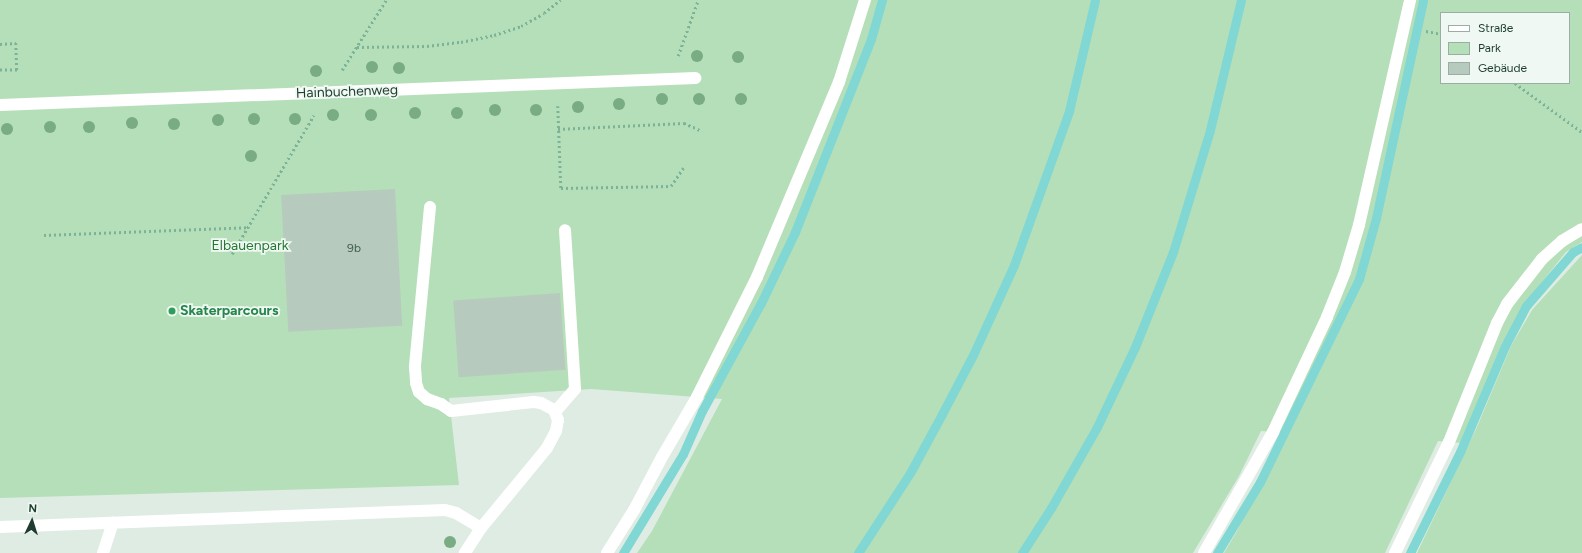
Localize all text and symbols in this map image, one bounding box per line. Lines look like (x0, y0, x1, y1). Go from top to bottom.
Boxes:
legend (1440, 12, 1570, 84)
text: Straße (1478, 21, 1513, 35)
text: Park (1478, 41, 1501, 55)
text: Gebäude (1478, 61, 1527, 75)
street label: Hainbuchenweg (296, 82, 398, 102)
park label: Elbauenpark (212, 238, 288, 254)
house number: 9b (347, 242, 361, 256)
place label: Skaterparcours (180, 303, 278, 319)
marker: Skaterparcours (167, 306, 177, 316)
north arrow (12, 501, 52, 541)
text: N (28, 502, 38, 515)

